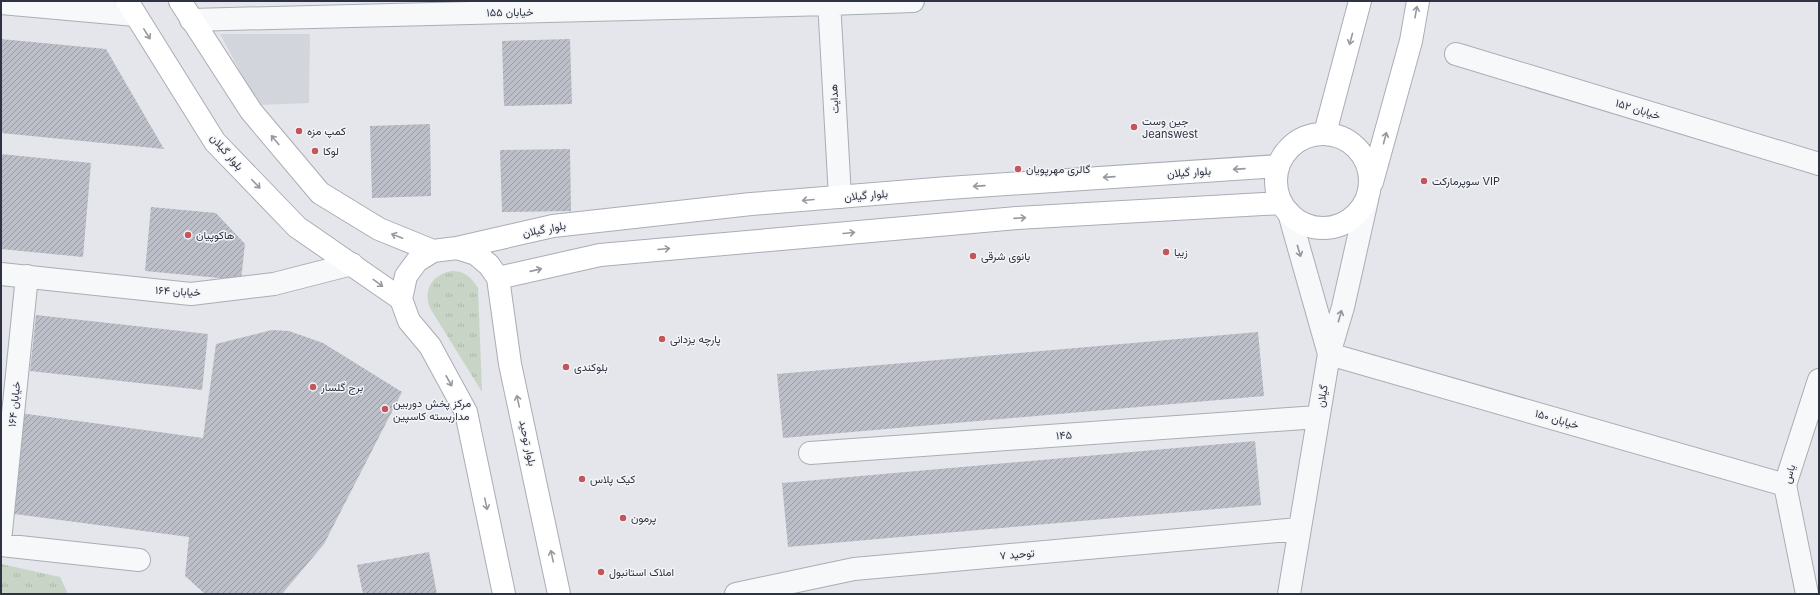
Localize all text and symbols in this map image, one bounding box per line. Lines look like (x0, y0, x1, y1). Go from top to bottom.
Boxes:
street label: خیابان ۱۵۵ (486, 5, 534, 19)
one-way arrow (1412, 6, 1420, 19)
one-way arrow (143, 28, 151, 39)
one-way arrow (1346, 32, 1354, 45)
street label: هدایت (826, 83, 842, 114)
street label: خیابان ۱۵۲ (1614, 96, 1662, 122)
place label: جین وست Jeanswest (1142, 114, 1198, 141)
marker: جین وست Jeanswest (1129, 122, 1139, 132)
place label: کمپ مزه (307, 124, 346, 139)
marker: کمپ مزه (294, 126, 304, 136)
street label: بلوار گیلان (207, 131, 247, 173)
one-way arrow (1381, 131, 1389, 144)
one-way arrow (271, 134, 280, 145)
place label: لوکا (323, 144, 339, 158)
marker: لوکا (310, 146, 320, 156)
place label: گالری مهرپویان (1026, 162, 1090, 177)
street label: بلوار گیلان (1167, 163, 1211, 181)
marker: گالری مهرپویان (1013, 164, 1023, 174)
one-way arrow (1233, 165, 1246, 172)
one-way arrow (1103, 174, 1116, 181)
place label: سوپرمارکت VIP (1432, 174, 1500, 189)
marker: سوپرمارکت VIP (1419, 176, 1429, 186)
one-way arrow (251, 179, 261, 189)
one-way arrow (973, 182, 986, 190)
street label: بلوار گیلان (843, 186, 889, 204)
one-way arrow (802, 196, 815, 203)
one-way arrow (1013, 215, 1026, 222)
street label: بلوار گیلان (521, 218, 567, 240)
place label: هاکوپیان (196, 228, 235, 243)
one-way arrow (842, 229, 855, 237)
marker: هاکوپیان (183, 230, 193, 240)
one-way arrow (392, 232, 404, 240)
one-way arrow (1296, 244, 1303, 257)
one-way arrow (657, 245, 670, 253)
place label: زیبا (1174, 245, 1188, 259)
marker: زیبا (1161, 247, 1171, 257)
place label: بانوی شرقی (981, 249, 1030, 263)
marker: بانوی شرقی (968, 251, 978, 261)
one-way arrow (529, 265, 542, 273)
one-way arrow (373, 279, 384, 287)
street label: ۱۶۴ خیابان (155, 283, 201, 299)
one-way arrow (1337, 310, 1344, 323)
place label: پارچه یزدانی (670, 332, 721, 347)
marker: پارچه یزدانی (657, 334, 667, 344)
place label: بلوکندی (574, 360, 608, 374)
marker: بلوکندی (561, 362, 571, 372)
one-way arrow (446, 374, 453, 386)
place label: برج گلسار (320, 380, 363, 395)
street label: خیابان ۱۶۴ (5, 381, 23, 427)
marker: برج گلسار (308, 382, 318, 392)
street label: گیلان (1313, 383, 1331, 409)
one-way arrow (514, 395, 522, 408)
place label: مرکز پخش دوربین مداربسته کاسپین (393, 396, 471, 424)
marker: مرکز پخش دوربین مداربسته کاسپین (380, 404, 390, 414)
street label: خیابان ۱۵۰ (1533, 406, 1581, 432)
street label: بلوار توحید (516, 419, 540, 467)
street label: ۱۴۵ (1056, 427, 1072, 443)
street label: یاس (1780, 463, 1798, 485)
place label: کیک پلاس (590, 472, 635, 487)
marker: کیک پلاس (577, 474, 587, 484)
one-way arrow (482, 497, 490, 510)
place label: پرمون (631, 511, 657, 526)
marker: پرمون (618, 513, 628, 523)
street label: توحید ۷ (999, 545, 1036, 563)
one-way arrow (547, 550, 555, 563)
place label: املاک استانبول (609, 565, 674, 579)
marker: املاک استانبول (596, 567, 606, 577)

